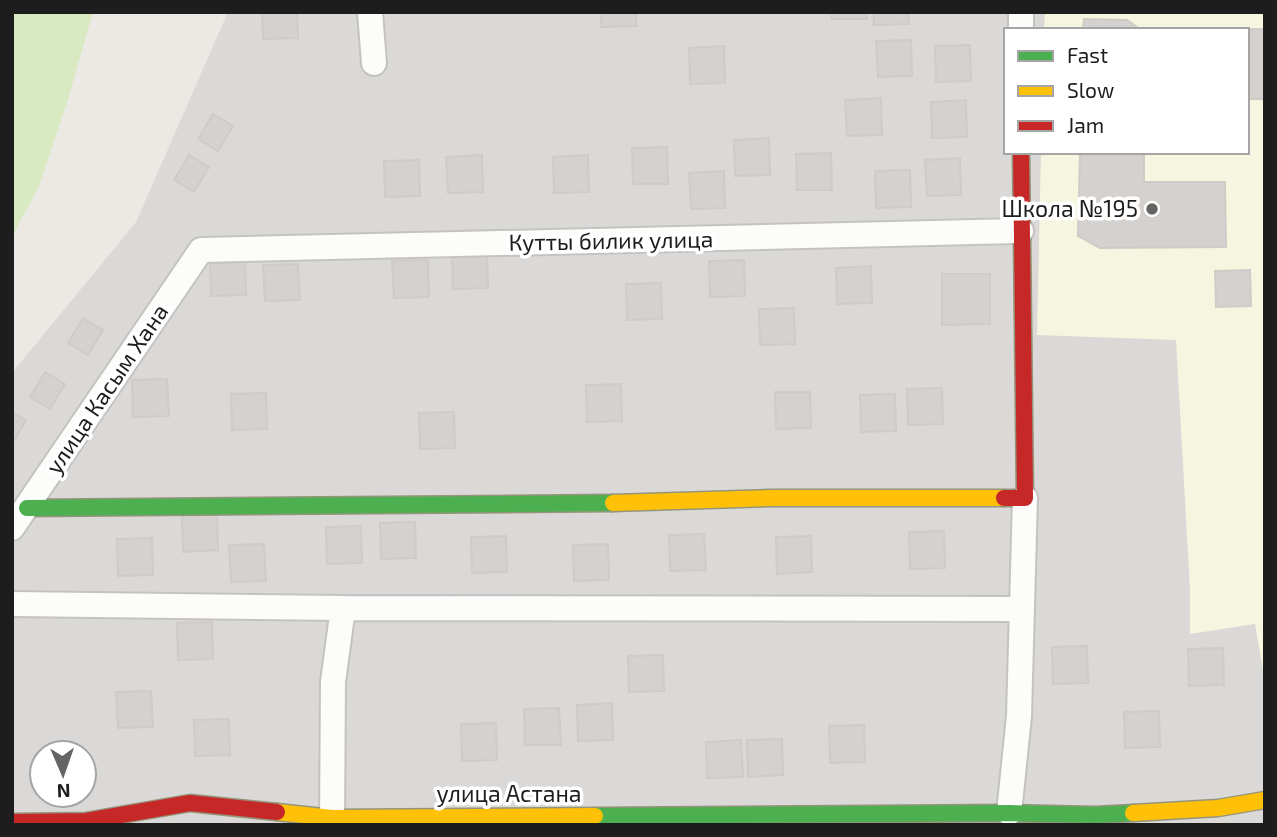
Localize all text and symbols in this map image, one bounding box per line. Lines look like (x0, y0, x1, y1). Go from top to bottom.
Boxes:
legend (1004, 28, 1249, 154)
text: Fast (1067, 42, 1108, 67)
text: Slow (1067, 77, 1114, 102)
text: Jam (1067, 112, 1104, 137)
place label: Школа №195 (1001, 194, 1138, 222)
marker: Школа №195 (1144, 201, 1160, 217)
street label: Кутты билик улица (508, 224, 714, 257)
street label: улица Касым Хана (39, 298, 174, 479)
north arrow (28, 739, 98, 809)
street label: улица Астана (437, 779, 581, 808)
text: N (56, 780, 71, 803)

